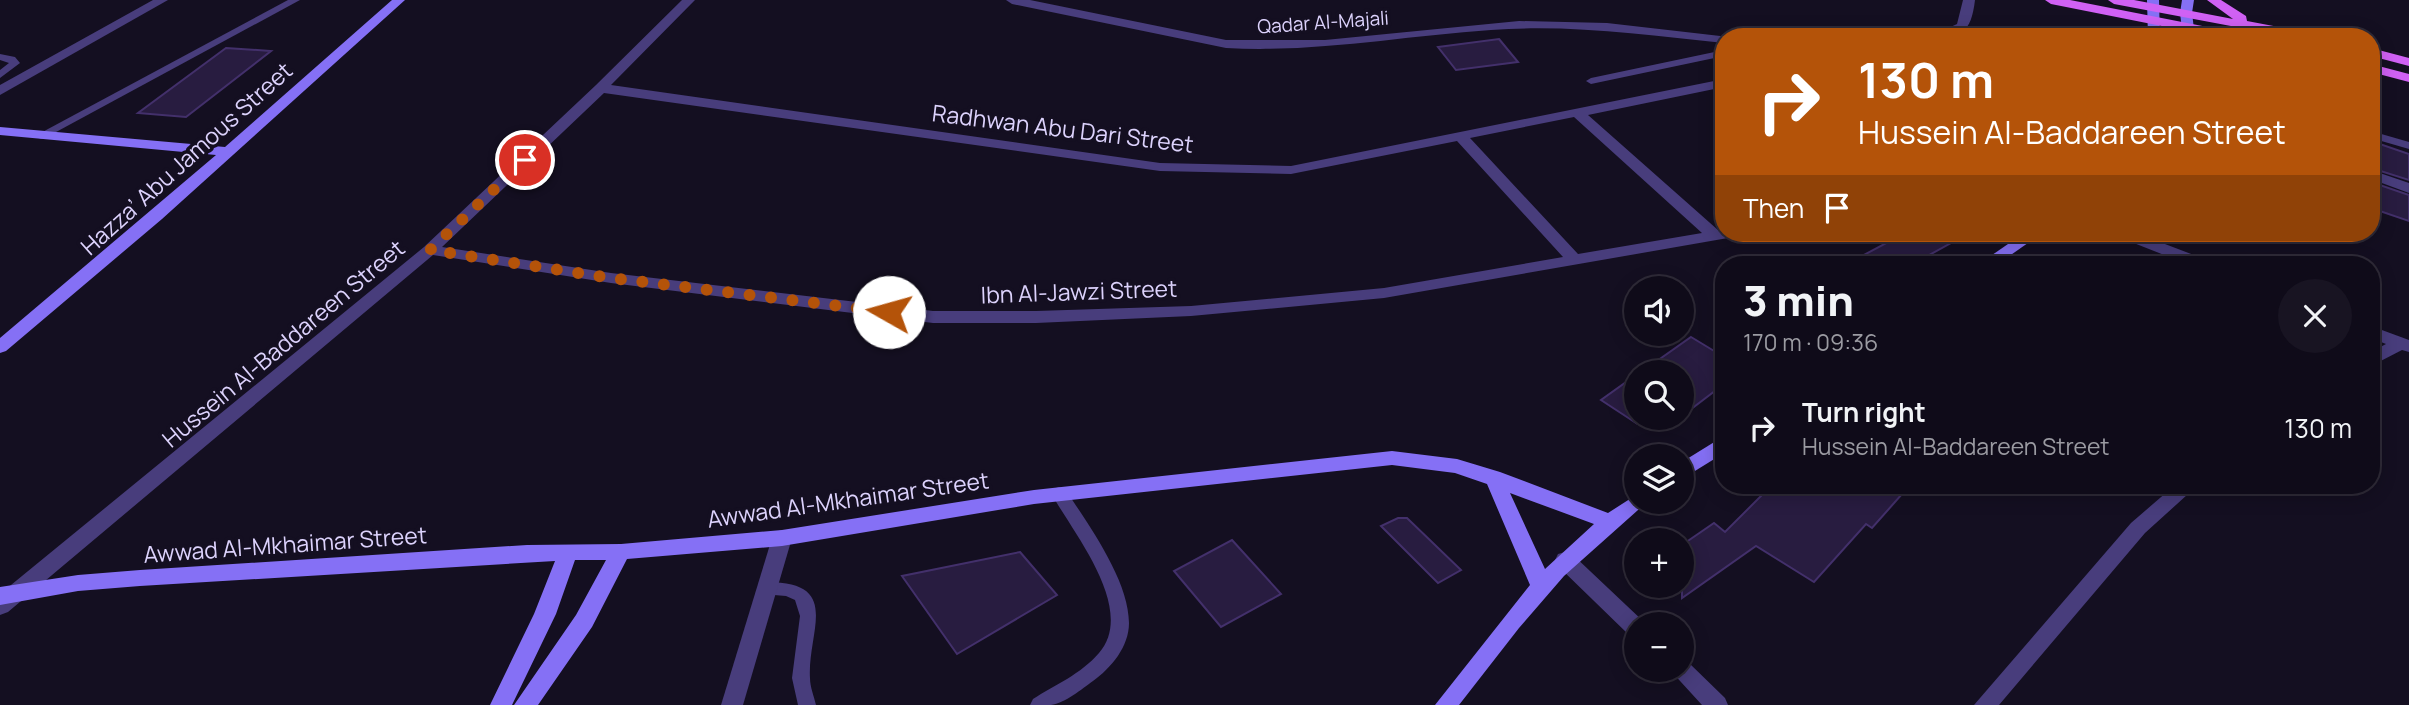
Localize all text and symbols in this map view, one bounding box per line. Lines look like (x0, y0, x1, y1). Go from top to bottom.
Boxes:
street label: Qadar Al-Majali (1256, 4, 1390, 40)
text: 130 m (1858, 46, 1994, 113)
street label: Hazza’ Abu Jamous Street (73, 54, 299, 262)
icon: right (1743, 56, 1834, 147)
street label: Radhwan Abu Dari Street (930, 96, 1196, 160)
text: Hussein Al-Baddareen Street (1858, 110, 2286, 154)
pin (495, 130, 555, 190)
icon: arrive (506, 141, 544, 179)
icon: arrive (1818, 189, 1856, 227)
text: Then (1743, 190, 1804, 226)
street label: Hussein Al-Baddareen Street (155, 232, 411, 454)
text: 3 min (1743, 271, 1854, 329)
street label: Ibn Al-Jawzi Street (980, 272, 1178, 310)
position arrow (852, 275, 926, 349)
map controls (1624, 276, 1694, 682)
button: sound (1624, 276, 1694, 346)
button: close (2278, 279, 2352, 353)
text: 170 m · 09:36 (1743, 326, 1878, 358)
button: search (1624, 360, 1694, 430)
text: Turn right (1802, 394, 1926, 430)
icon: right (1743, 409, 1781, 447)
text: 130 m (2284, 410, 2352, 446)
text: Hussein Al-Baddareen Street (1802, 430, 2110, 462)
button: layers (1624, 444, 1694, 514)
street label: Awwad Al-Mkhaimar Street (705, 463, 991, 535)
street label: Awwad Al-Mkhaimar Street (142, 518, 428, 570)
button: + (1624, 528, 1694, 598)
button: − (1624, 612, 1694, 682)

